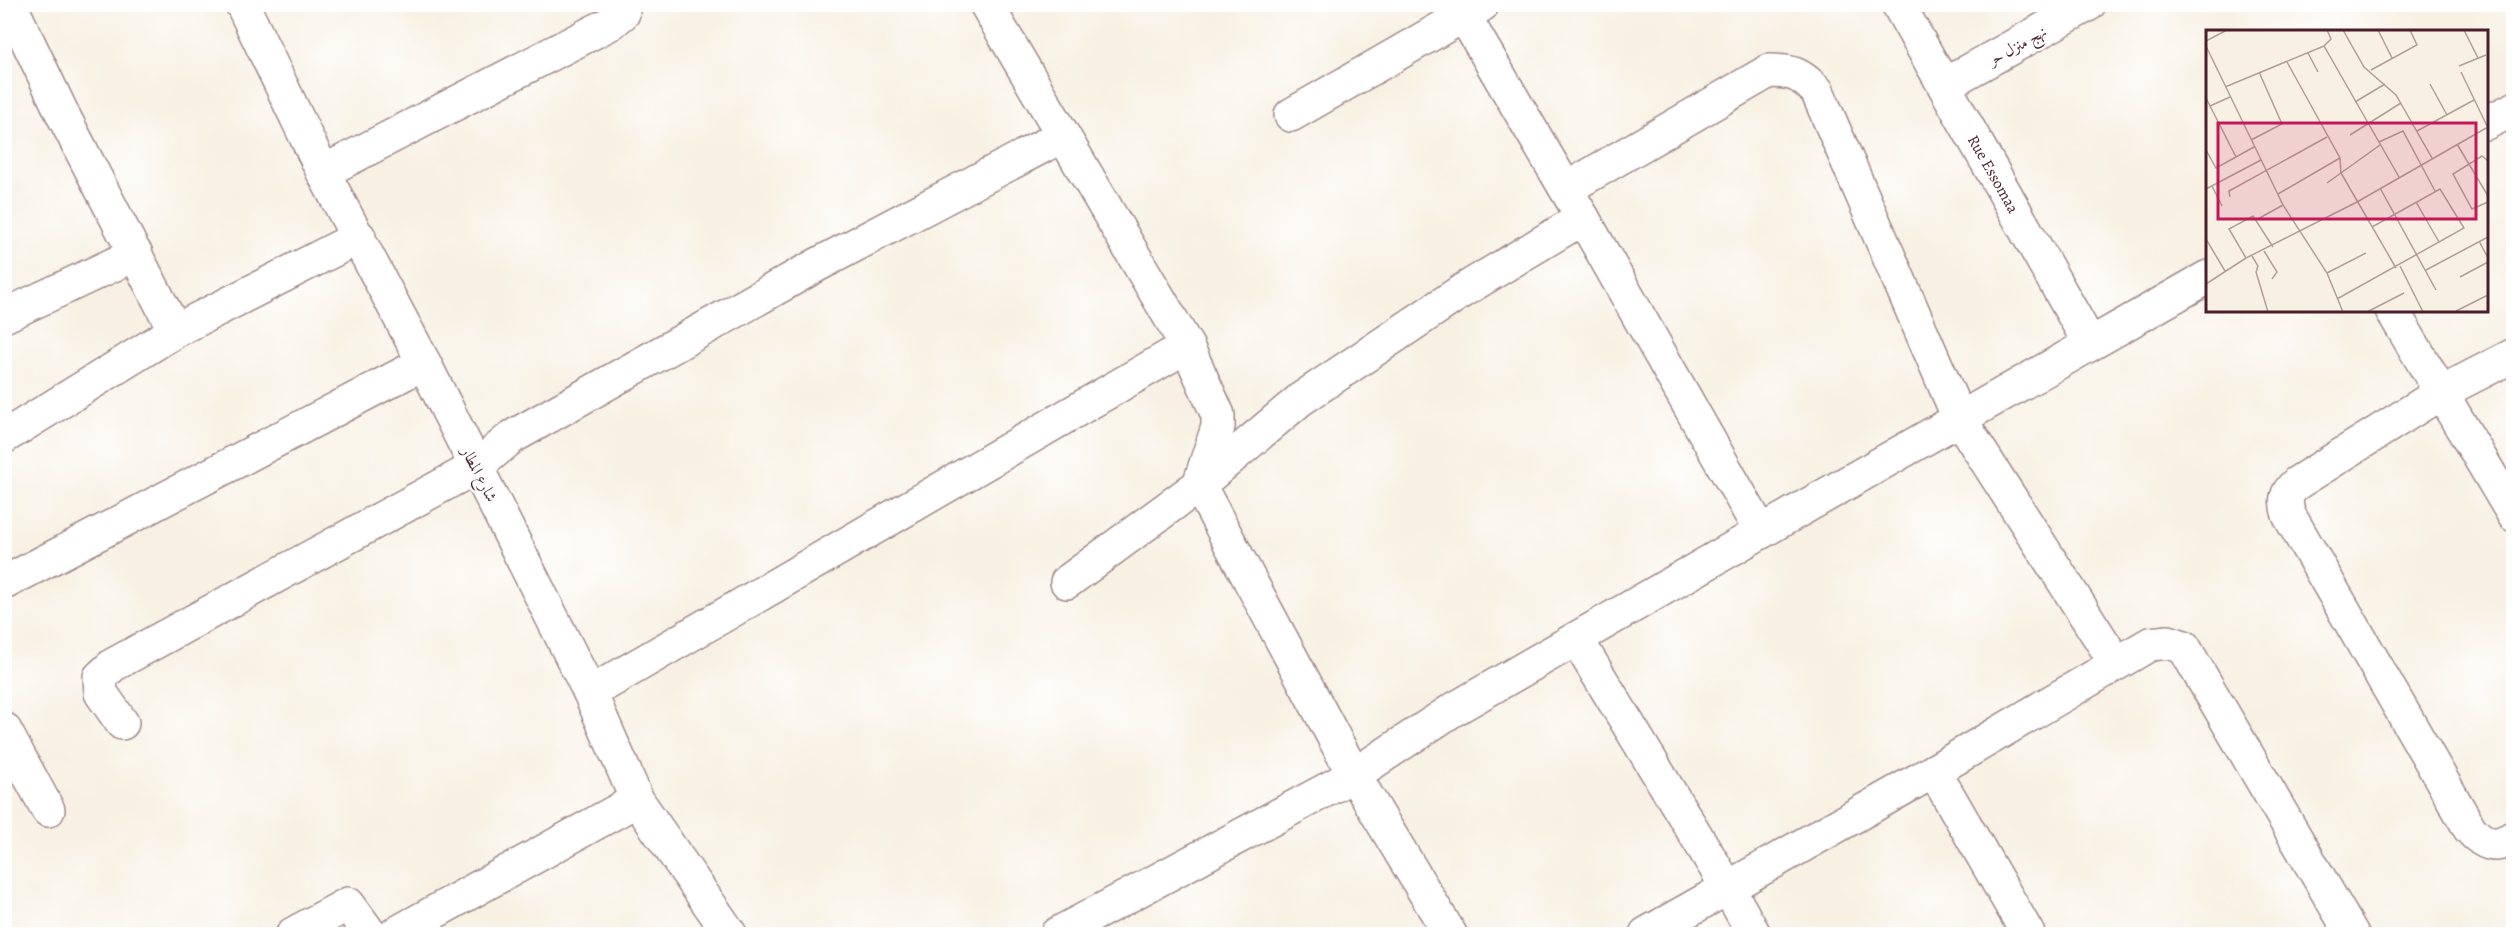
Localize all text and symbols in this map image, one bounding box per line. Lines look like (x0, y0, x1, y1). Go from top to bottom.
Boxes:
street label: نهج منزل حر (1983, 21, 2052, 75)
inset map (2206, 30, 2488, 312)
street label: Rue Essomaa (1962, 131, 2024, 218)
street label: شارع المطار (453, 441, 502, 507)

